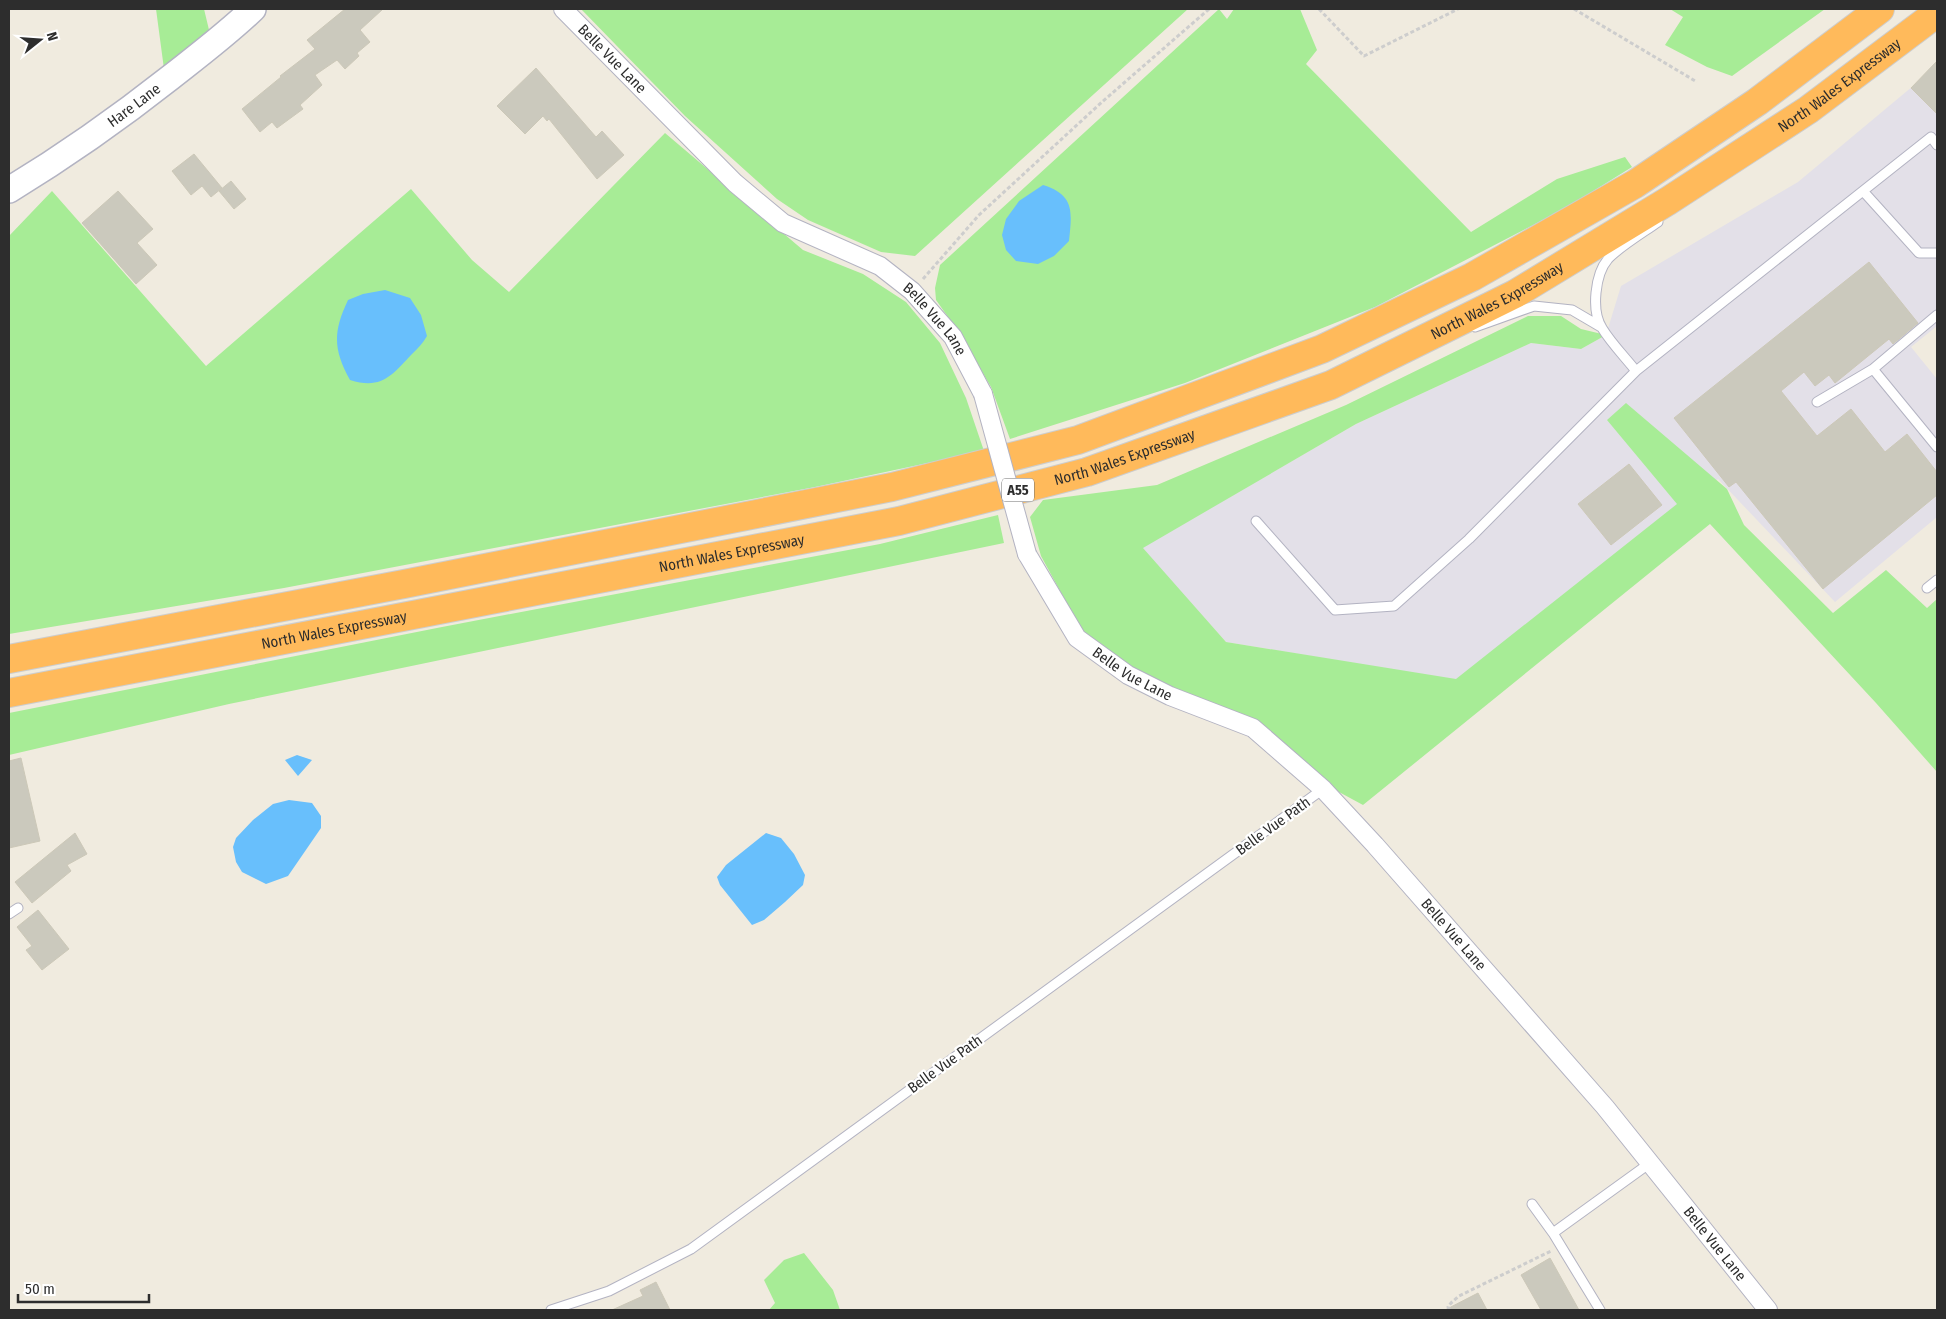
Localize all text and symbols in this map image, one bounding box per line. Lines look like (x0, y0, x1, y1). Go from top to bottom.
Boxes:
north arrow (15, 15, 65, 65)
street label: Belle Vue Lane (574, 21, 650, 97)
text: N (43, 30, 61, 43)
street label: North Wales Expressway (1775, 34, 1905, 136)
street label: Hare Lane (104, 80, 164, 131)
street label: North Wales Expressway (1428, 258, 1567, 343)
street label: Belle Vue Lane (900, 279, 970, 358)
street label: North Wales Expressway (1052, 425, 1198, 489)
road number: A55 (1002, 478, 1034, 502)
street label: North Wales Expressway (657, 530, 806, 576)
street label: North Wales Expressway (260, 607, 409, 653)
street label: Belle Vue Lane (1089, 643, 1175, 705)
street label: Belle Vue Path (1232, 793, 1314, 859)
street label: Belle Vue Lane (1417, 895, 1490, 974)
street label: Belle Vue Path (904, 1031, 986, 1097)
street label: Belle Vue Lane (1680, 1203, 1750, 1284)
scale bar (18, 1272, 149, 1304)
text: 50 m (25, 1280, 55, 1298)

